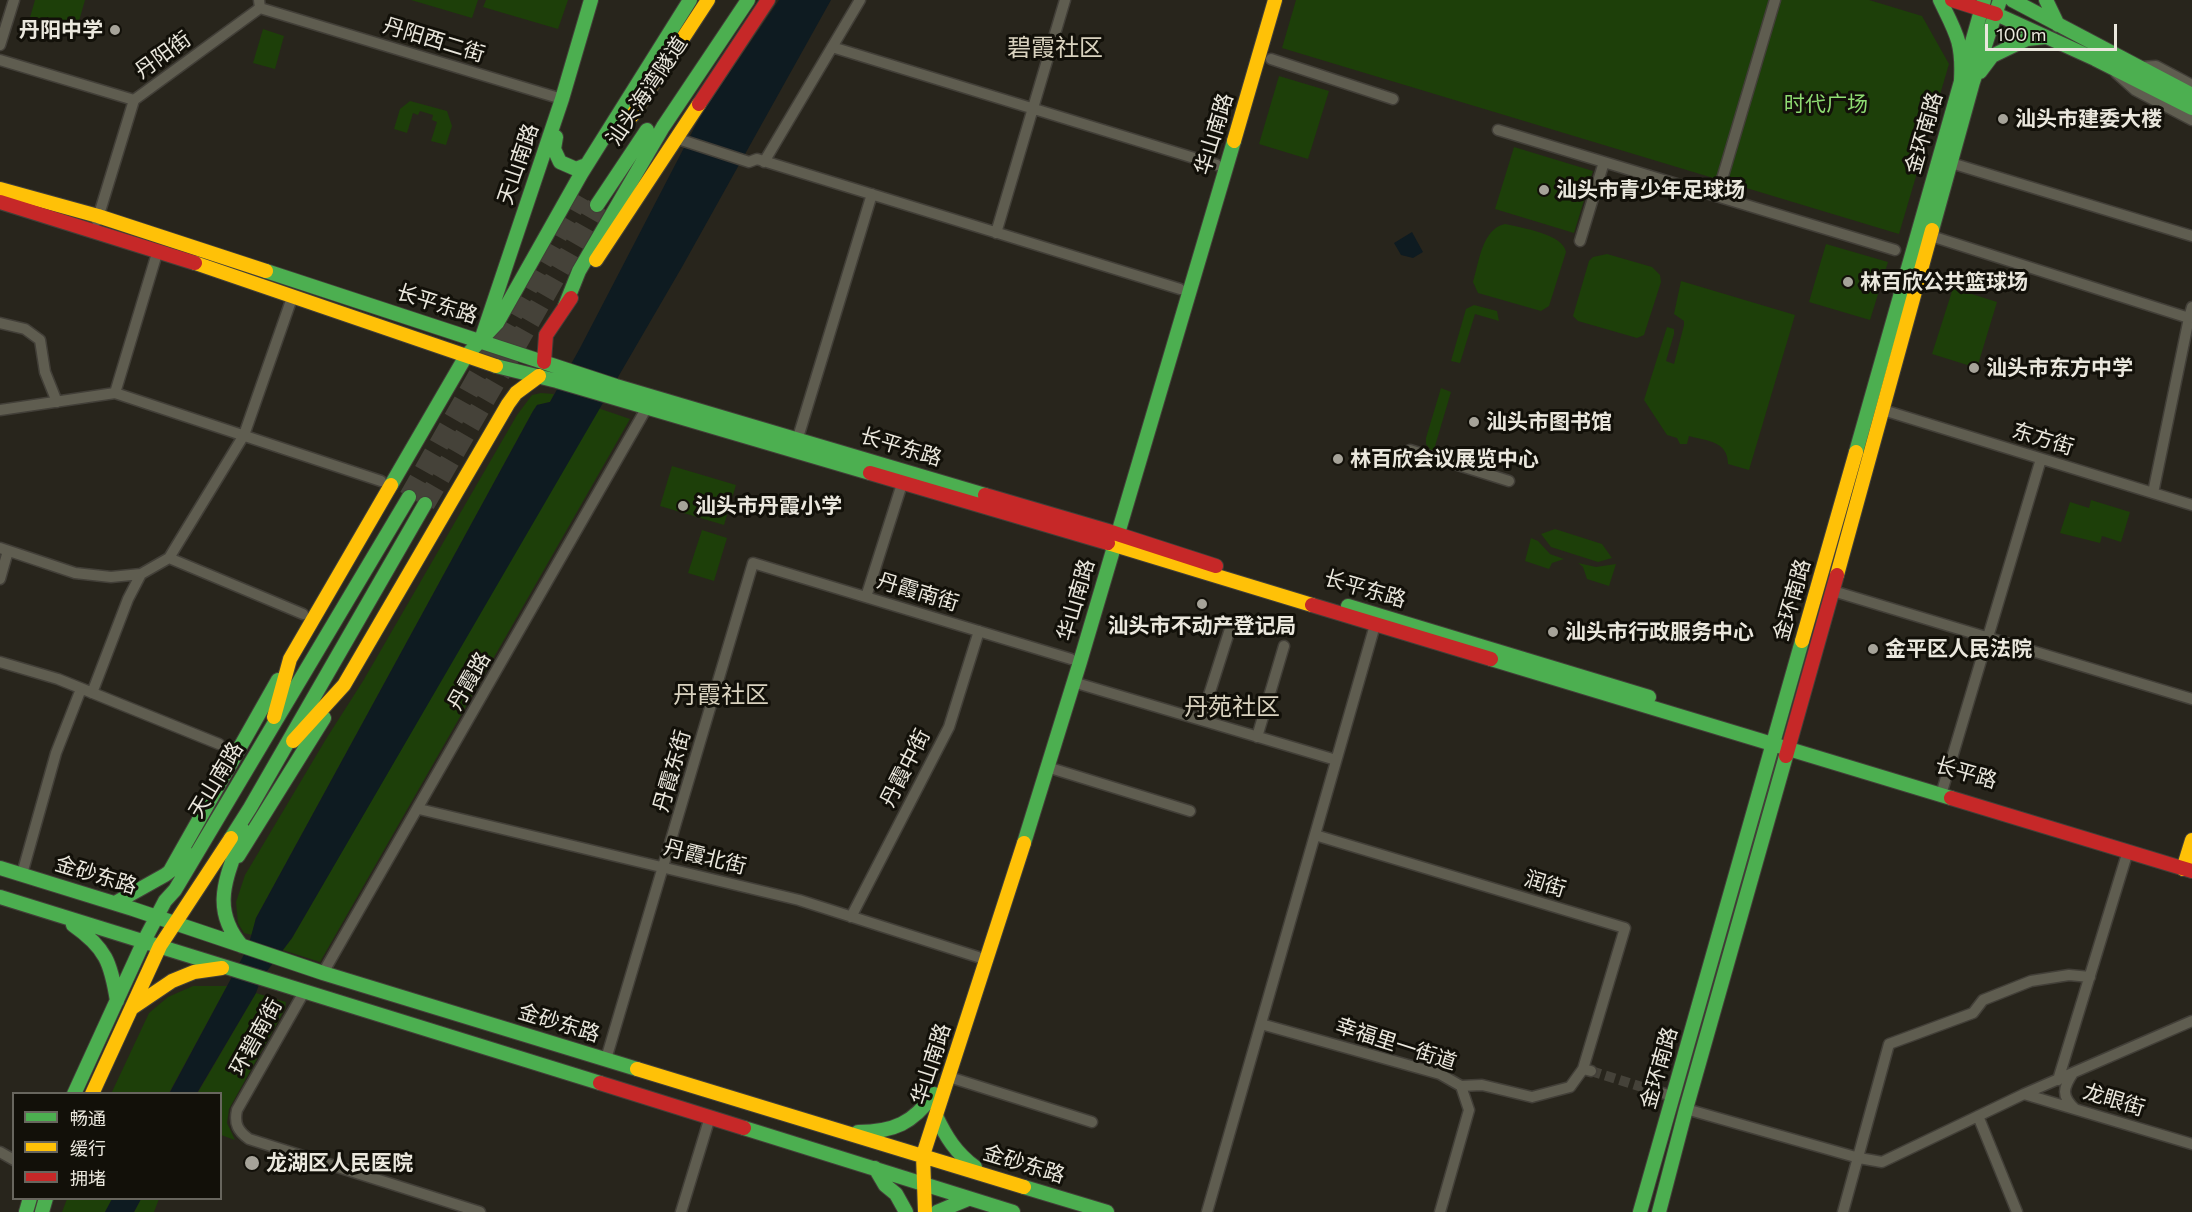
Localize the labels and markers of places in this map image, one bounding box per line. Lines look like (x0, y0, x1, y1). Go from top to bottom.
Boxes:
place label: 丹阳中学 (19, 17, 103, 43)
marker: 丹阳中学 (108, 23, 122, 37)
place label: 汕头市建委大楼 (2015, 106, 2162, 132)
marker: 汕头市建委大楼 (1996, 112, 2010, 126)
place label: 汕头市青少年足球场 (1556, 177, 1745, 203)
marker: 汕头市青少年足球场 (1537, 183, 1551, 197)
place label: 林百欣公共篮球场 (1860, 269, 2028, 295)
marker: 林百欣公共篮球场 (1841, 275, 1855, 289)
place label: 汕头市东方中学 (1986, 355, 2133, 381)
marker: 汕头市东方中学 (1967, 361, 1981, 375)
place label: 汕头市图书馆 (1486, 409, 1612, 435)
marker: 汕头市图书馆 (1467, 415, 1481, 429)
place label: 林百欣会议展览中心 (1350, 446, 1539, 472)
marker: 林百欣会议展览中心 (1331, 452, 1345, 466)
place label: 汕头市丹霞小学 (695, 493, 842, 519)
marker: 汕头市丹霞小学 (676, 499, 690, 513)
marker: 汕头市不动产登记局 (1195, 597, 1209, 611)
place label: 汕头市不动产登记局 (1108, 613, 1296, 639)
place label: 汕头市行政服务中心 (1565, 619, 1754, 645)
marker: 汕头市行政服务中心 (1546, 625, 1560, 639)
place label: 金平区人民法院 (1885, 636, 2032, 662)
marker: 金平区人民法院 (1866, 642, 1880, 656)
place label: 龙湖区人民医院 (266, 1150, 413, 1176)
marker: 龙湖区人民医院 (243, 1154, 261, 1172)

